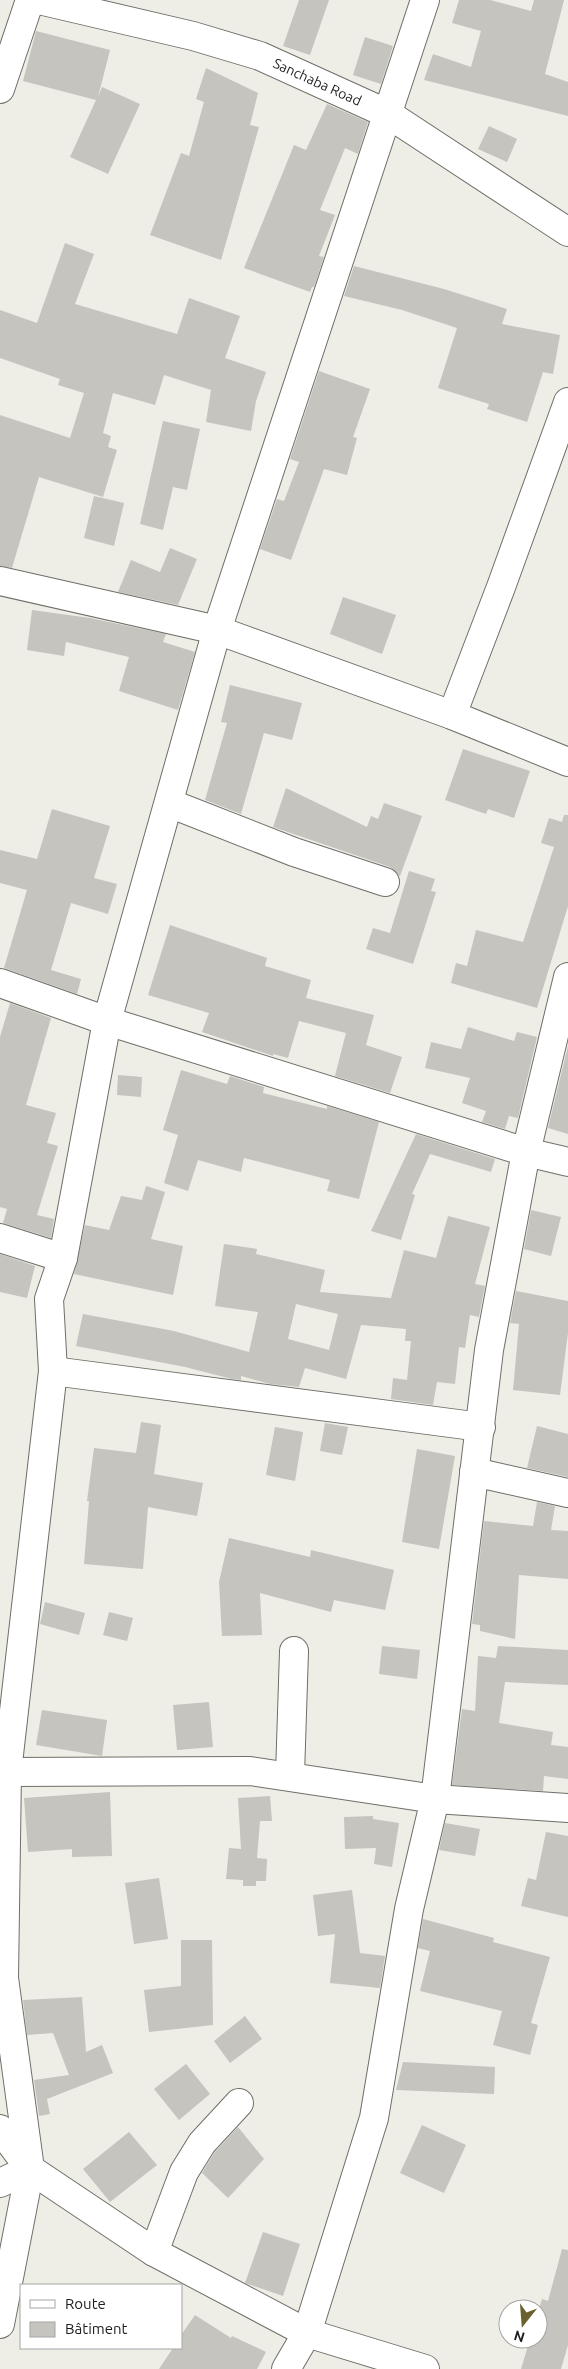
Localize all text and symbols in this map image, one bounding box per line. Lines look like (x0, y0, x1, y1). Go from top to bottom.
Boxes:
street label: Sanchaba Road (271, 55, 364, 109)
legend (20, 2284, 182, 2349)
text: Route (65, 2295, 106, 2312)
north arrow (498, 2299, 548, 2349)
text: Bâtiment (65, 2320, 128, 2337)
text: N (512, 2327, 527, 2346)

